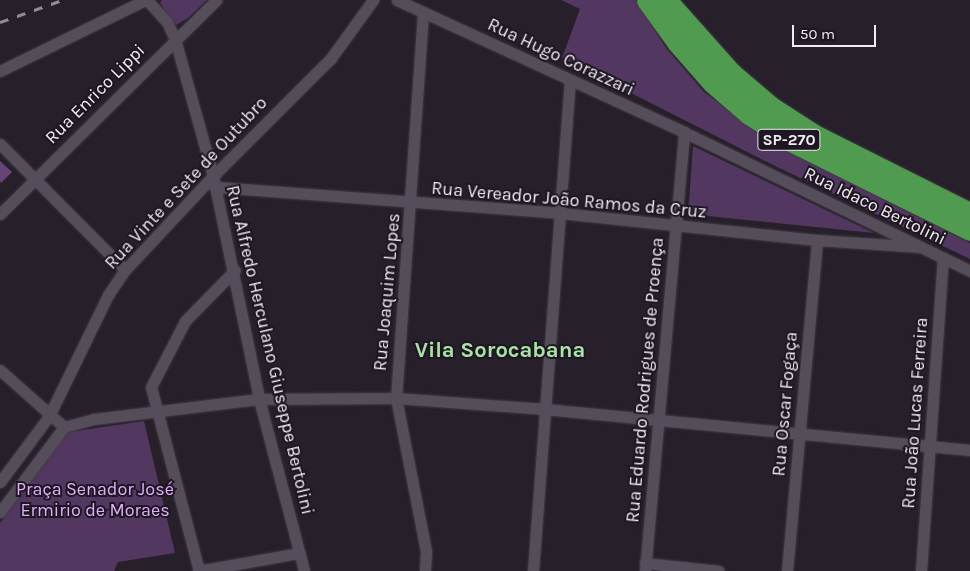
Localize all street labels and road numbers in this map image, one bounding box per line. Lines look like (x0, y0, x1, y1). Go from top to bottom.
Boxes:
street label: Rua Hugo Corazzari (484, 14, 638, 100)
street label: Rua Enrico Lippi (41, 40, 149, 148)
street label: Rua Vinte e Sete de Outubro (100, 92, 272, 274)
road number: SP-270 (756, 126, 822, 154)
street label: Rua Idaco Bertolini (800, 162, 950, 250)
street label: Rua Vereador João Ramos da Cruz (431, 177, 707, 223)
street label: Rua Alfredo Herculano Giuseppe Bertolini (222, 183, 318, 517)
street label: Rua Joaquim Lopes (369, 212, 405, 372)
street label: Rua Eduardo Rodrigues de Proença (622, 236, 668, 524)
street label: Rua João Lucas Ferreira (898, 317, 932, 509)
street label: Rua Oscar Fogaça (768, 331, 802, 477)

